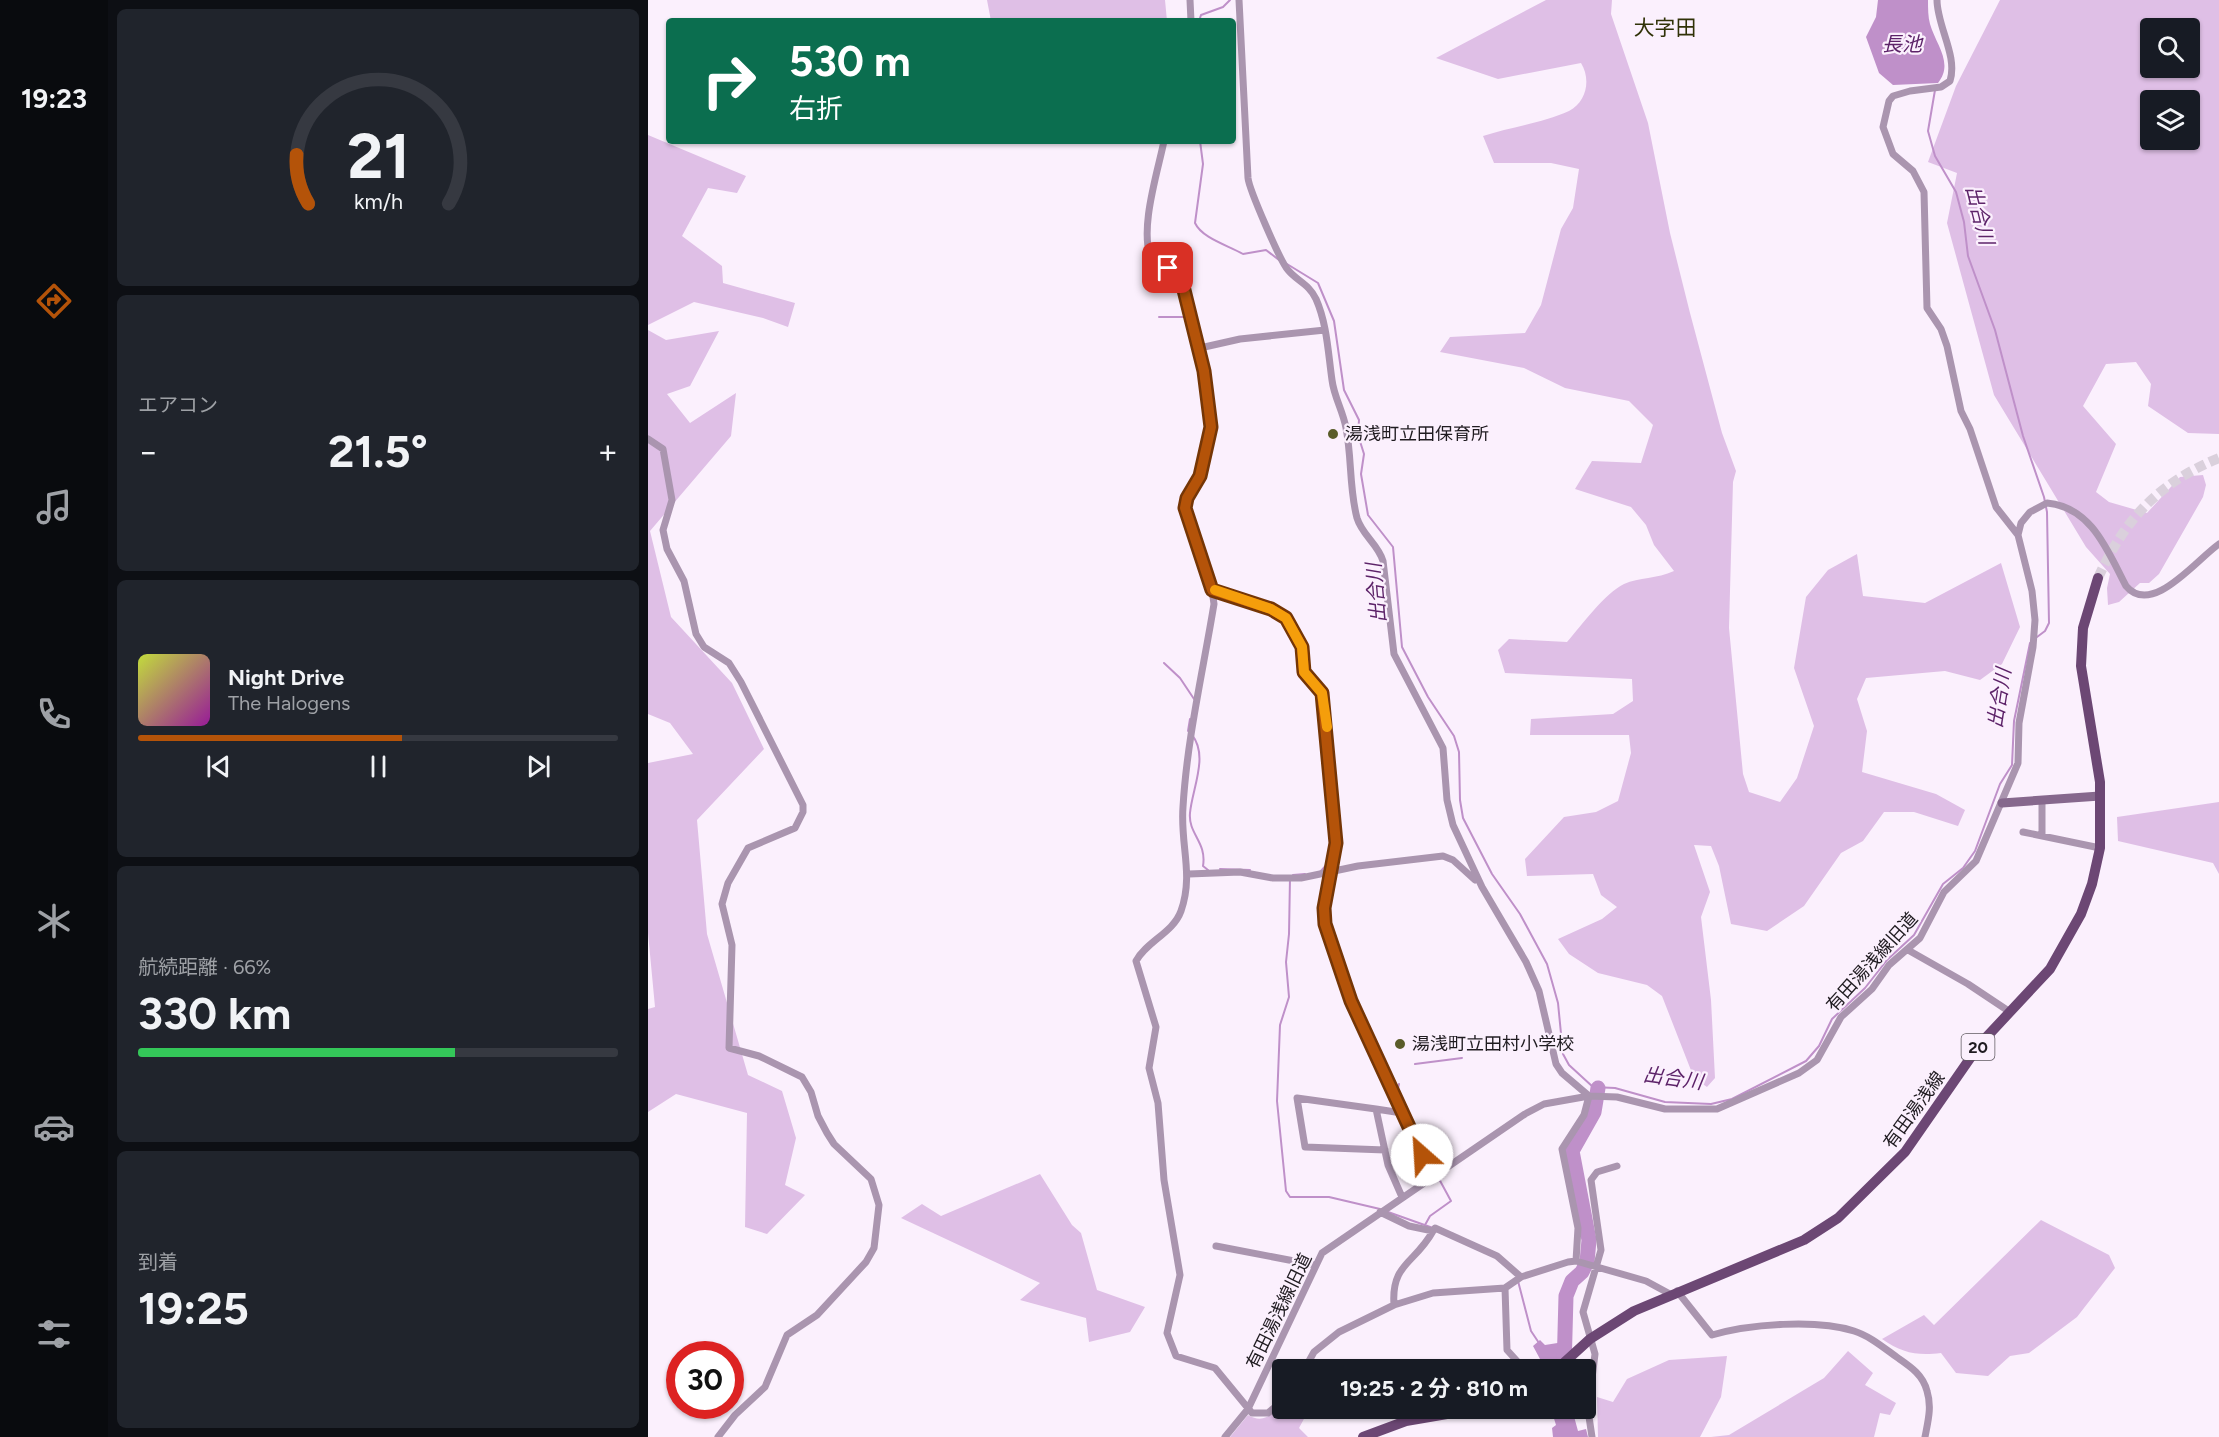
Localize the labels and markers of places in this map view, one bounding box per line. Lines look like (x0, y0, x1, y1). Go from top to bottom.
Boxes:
pin (1142, 242, 1193, 293)
place label: 湯浅町立田保育所 (1345, 423, 1489, 445)
marker: 湯浅町立田保育所 (1326, 427, 1340, 441)
place label: 湯浅町立田村小学校 (1412, 1033, 1574, 1055)
marker: 湯浅町立田村小学校 (1393, 1037, 1407, 1051)

